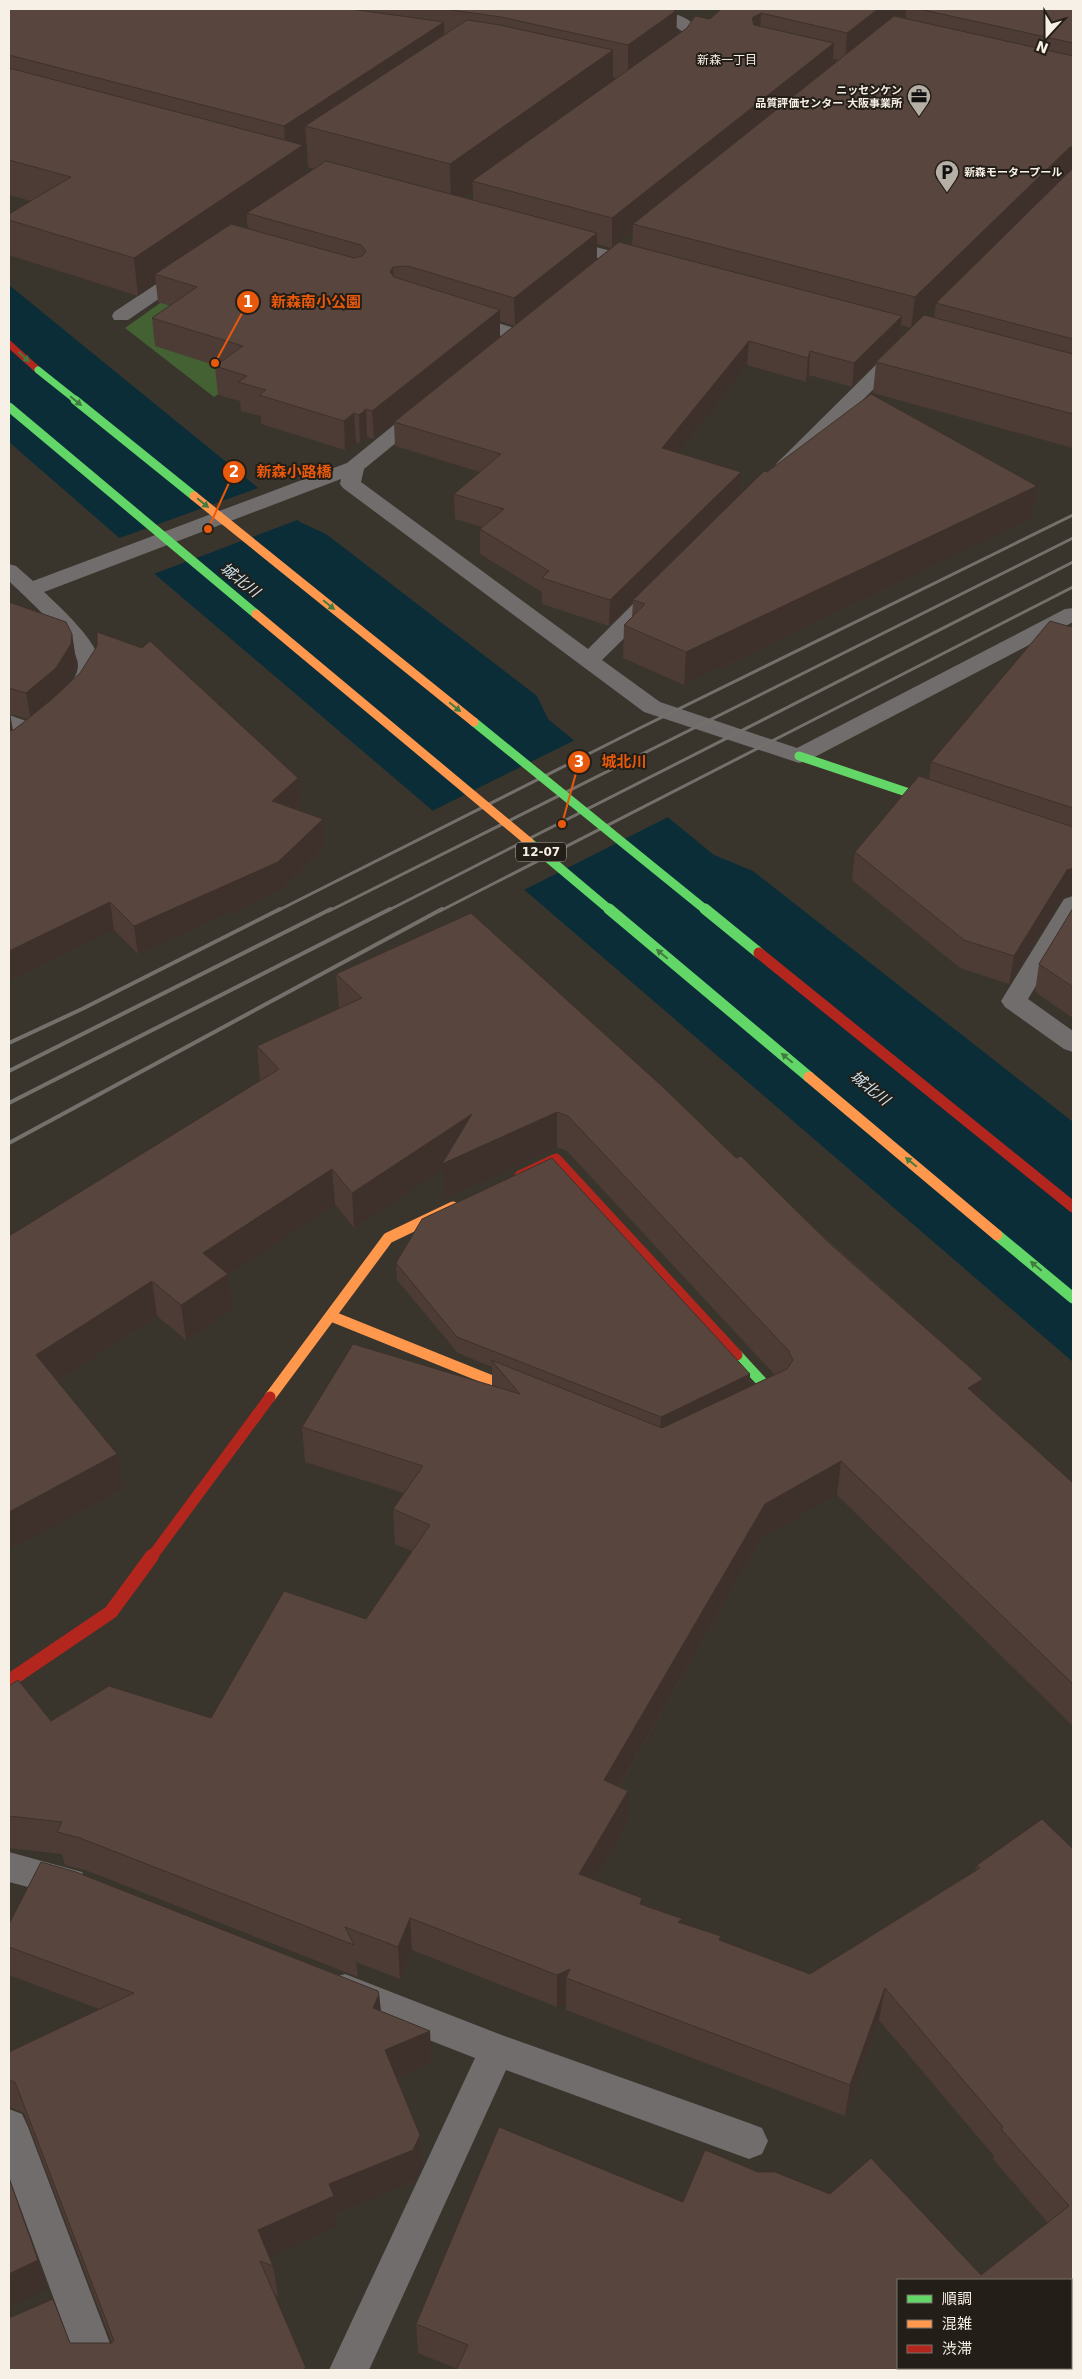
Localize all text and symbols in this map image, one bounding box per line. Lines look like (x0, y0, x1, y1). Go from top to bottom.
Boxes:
north arrow (1022, 10, 1072, 60)
text: N (1034, 38, 1051, 57)
district label: 新森一丁目 (697, 53, 757, 67)
office icon: ニッセンケン 品質評価センター 大阪事業所 (906, 83, 932, 117)
place label: ニッセンケン 品質評価センター 大阪事業所 (755, 84, 902, 110)
parking icon: 新森モータープール (934, 159, 960, 193)
place label: 新森モータープール (964, 166, 1062, 179)
callout: 新森南小公園 (236, 287, 371, 317)
text: 1 (243, 293, 253, 311)
text: 新森南小公園 (271, 293, 361, 311)
one-way arrow (17, 351, 29, 363)
one-way arrow (70, 395, 83, 406)
callout: 新森小路橋 (221, 457, 341, 487)
text: 2 (229, 463, 239, 481)
text: 新森小路橋 (256, 463, 332, 481)
one-way arrow (196, 497, 209, 508)
water label: 城北川 (217, 559, 265, 602)
one-way arrow (322, 600, 335, 611)
one-way arrow (449, 702, 462, 713)
callout: 城北川 (566, 747, 656, 777)
text: 3 (574, 753, 584, 771)
text: 城北川 (601, 753, 647, 771)
road number: 12-07 (516, 842, 566, 862)
one-way arrow (656, 948, 669, 959)
one-way arrow (780, 1052, 793, 1063)
water label: 城北川 (847, 1067, 895, 1110)
one-way arrow (905, 1157, 917, 1168)
one-way arrow (1030, 1261, 1043, 1272)
legend (897, 2279, 1072, 2369)
text: 順調 (942, 2290, 972, 2308)
text: 混雑 (942, 2315, 972, 2333)
text: 渋滞 (942, 2340, 972, 2358)

